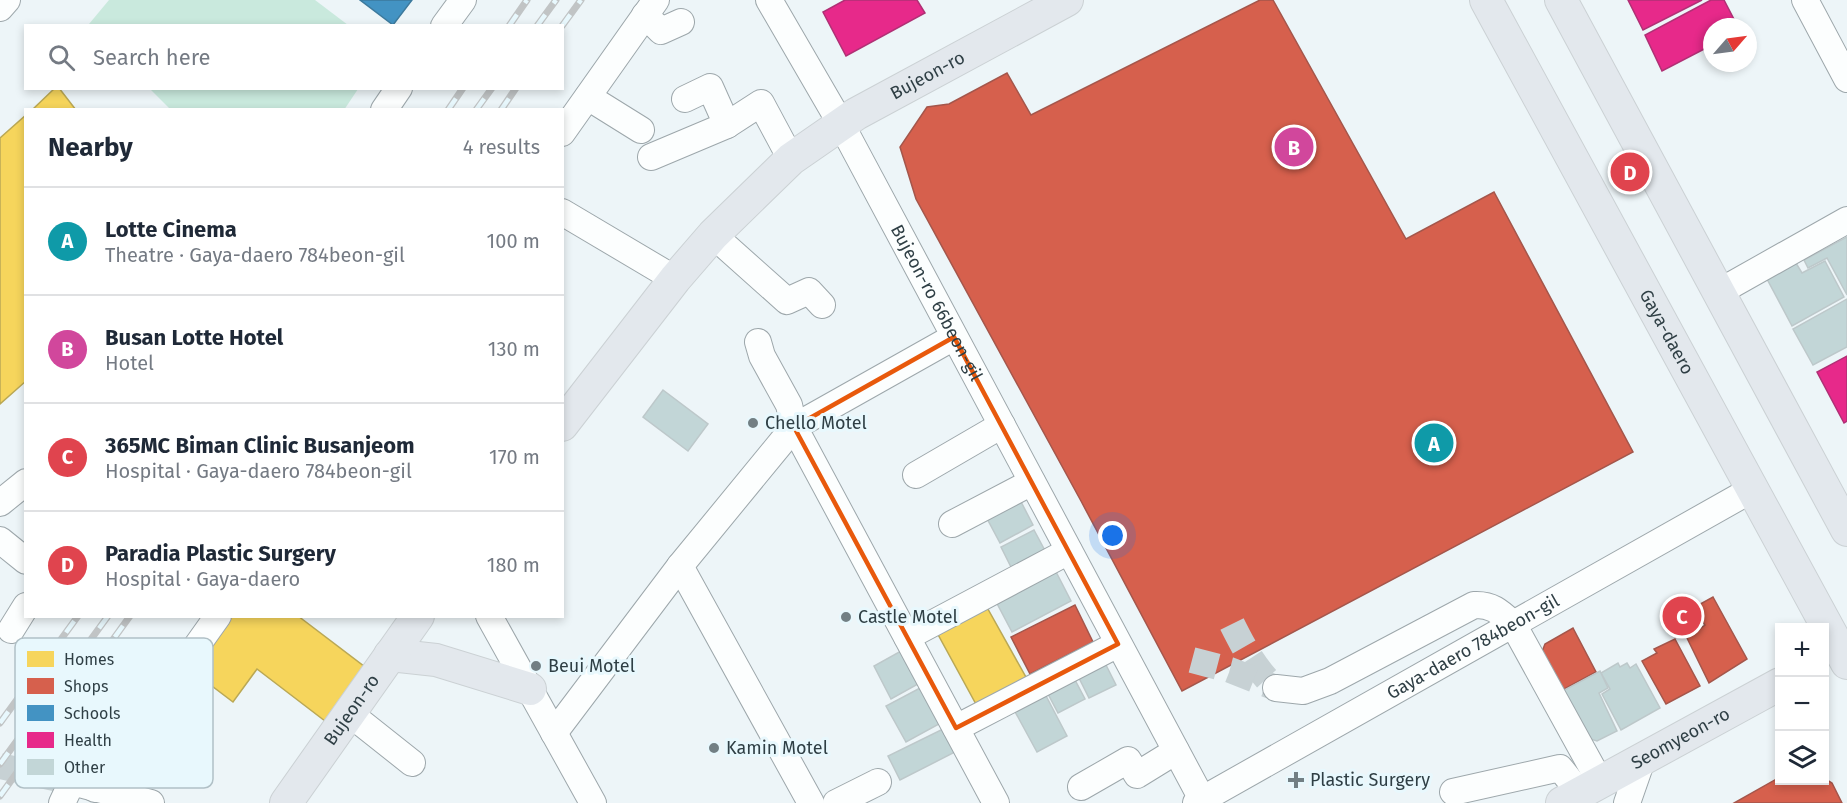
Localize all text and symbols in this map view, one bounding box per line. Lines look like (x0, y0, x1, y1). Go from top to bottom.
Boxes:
north arrow (1703, 18, 1757, 72)
search box (24, 24, 564, 90)
icon: search (45, 41, 78, 74)
text: Search here (93, 44, 211, 71)
street label: Bujeon-ro (886, 46, 969, 104)
pin: B (1274, 124, 1314, 170)
text: Nearby (48, 132, 133, 163)
text: 4 results (463, 135, 540, 159)
pin: D (1610, 150, 1650, 195)
text: Lotte Cinema (105, 216, 237, 243)
street label: Bujeon-ro 66beon-gil (886, 221, 987, 385)
text: A (62, 229, 73, 253)
text: 100 m (487, 229, 540, 253)
text: Theatre · Gaya-daero 784beon-gil (105, 243, 405, 267)
street label: Gaya-daero (1635, 286, 1699, 378)
text: Busan Lotte Hotel (105, 324, 283, 351)
text: B (61, 337, 74, 361)
text: 130 m (488, 337, 540, 361)
text: Hotel (105, 351, 154, 375)
place label: Chello Motel (765, 412, 867, 434)
marker: Chello Motel (746, 416, 760, 430)
pin: A (1414, 420, 1454, 466)
text: 365MC Biman Clinic Busanjeom (105, 432, 415, 459)
text: C (62, 445, 73, 469)
text: 170 m (489, 445, 540, 469)
text: Hospital · Gaya-daero 784beon-gil (105, 459, 412, 483)
your location (1098, 521, 1127, 550)
text: Paradia Plastic Surgery (105, 540, 336, 567)
text: D (61, 553, 74, 577)
text: 180 m (487, 553, 540, 577)
text: Hospital · Gaya-daero (105, 567, 300, 591)
street label: Gaya-daero 784beon-gil (1383, 590, 1563, 704)
pin: C (1662, 594, 1702, 638)
place label: Castle Motel (858, 606, 958, 628)
marker: Castle Motel (839, 610, 853, 624)
map controls (1775, 623, 1829, 785)
button: + (1775, 623, 1829, 677)
legend (15, 638, 213, 788)
text: Homes (64, 650, 114, 669)
place label: Beui Motel (548, 655, 635, 677)
marker: Beui Motel (529, 659, 543, 673)
street label: Bujeon-ro (319, 670, 384, 750)
text: Shops (64, 677, 108, 696)
button: − (1775, 677, 1829, 731)
street label: Seomyeon-ro (1627, 702, 1734, 774)
text: Schools (64, 704, 121, 723)
text: Health (64, 731, 112, 750)
button: layers (1775, 731, 1829, 785)
place label: Kamin Motel (726, 737, 828, 759)
marker: Kamin Motel (707, 741, 721, 755)
text: Other (64, 758, 106, 777)
place label: Plastic Surgery (1310, 769, 1430, 791)
marker: Plastic Surgery (1287, 771, 1305, 789)

